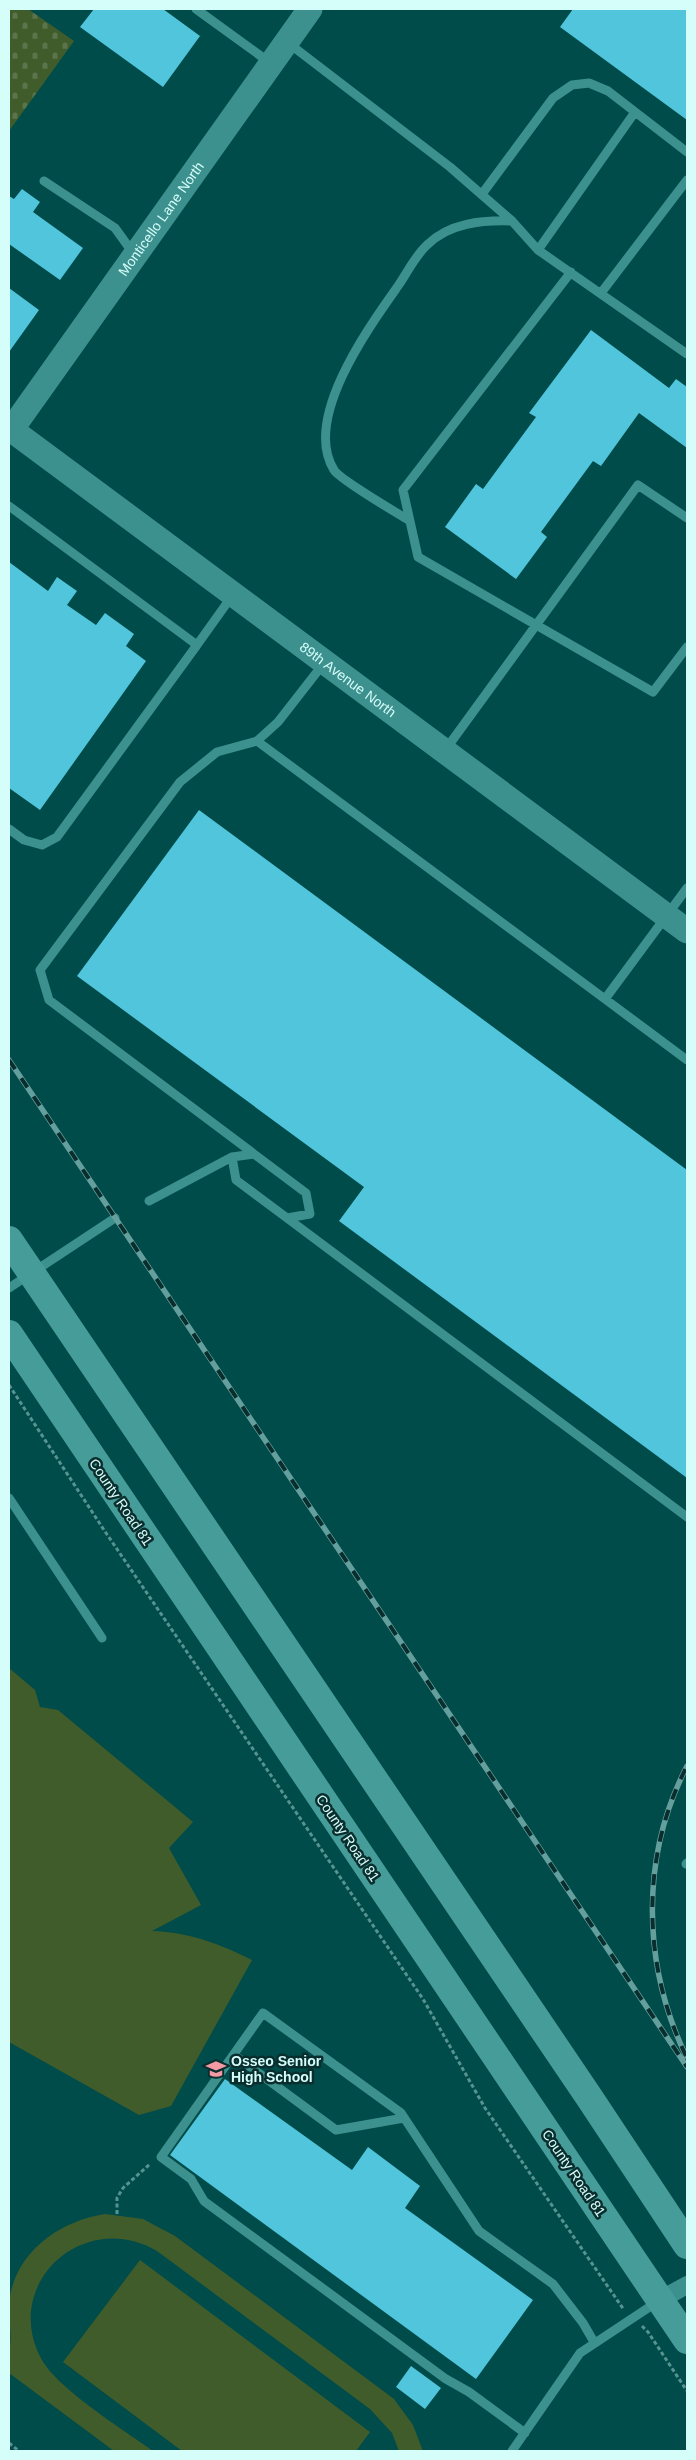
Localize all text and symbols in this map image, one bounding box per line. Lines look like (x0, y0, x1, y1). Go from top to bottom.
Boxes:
street label: Monticello Lane North (115, 159, 207, 279)
street label: 89th Avenue North (297, 638, 399, 720)
street label: County Road 81 (86, 1456, 156, 1549)
street label: County Road 81 (313, 1792, 383, 1885)
place label: Osseo Senior High School (231, 2053, 322, 2085)
school or university icon: Osseo Senior High School (205, 2058, 227, 2080)
street label: County Road 81 (539, 2127, 609, 2220)

